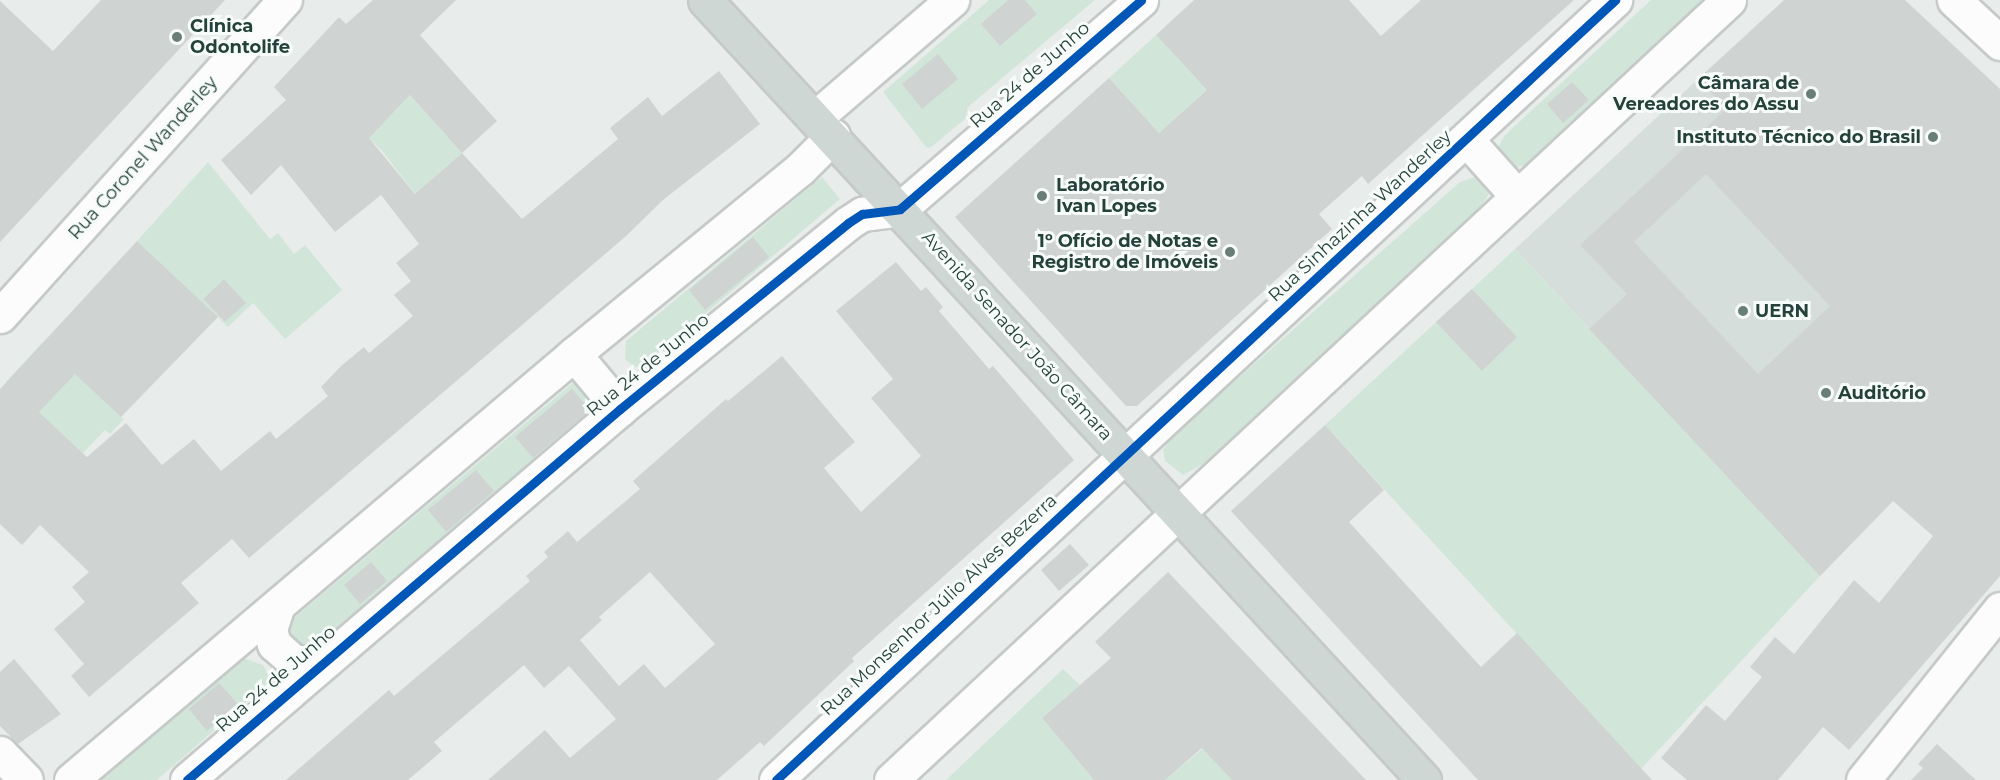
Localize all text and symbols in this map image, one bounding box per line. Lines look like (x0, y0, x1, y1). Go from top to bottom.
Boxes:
place label: Clínica Odontolife (190, 16, 290, 58)
street label: Rua 24 de Junho (966, 17, 1094, 133)
marker: Clínica Odontolife (168, 28, 186, 46)
street label: Rua Coronel Wanderley (64, 72, 222, 244)
place label: Câmara de Vereadores do Assu (1613, 73, 1799, 116)
marker: Câmara de Vereadores do Assu (1804, 87, 1818, 101)
street label: Rua Sinhazinha Wanderley (1264, 125, 1456, 307)
place label: Instituto Técnico do Brasil (1676, 126, 1921, 148)
marker: Instituto Técnico do Brasil (1926, 130, 1940, 144)
place label: Laboratório Ivan Lopes (1056, 175, 1165, 218)
marker: Laboratório Ivan Lopes (1033, 187, 1051, 205)
street label: Avenida Senador João Câmara (917, 227, 1117, 445)
place label: 1º Ofício de Notas e Registro de Imóveis (1031, 231, 1218, 274)
marker: 1º Ofício de Notas e Registro de Imóveis (1223, 245, 1237, 259)
place label: UERN (1755, 300, 1809, 322)
marker: UERN (1736, 304, 1750, 318)
street label: Rua 24 de Junho (582, 309, 714, 421)
place label: Auditório (1838, 382, 1926, 404)
marker: Auditório (1819, 386, 1833, 400)
street label: Rua Monsenhor Júlio Alves Bezerra (816, 490, 1062, 720)
street label: Rua 24 de Junho (212, 621, 340, 737)

